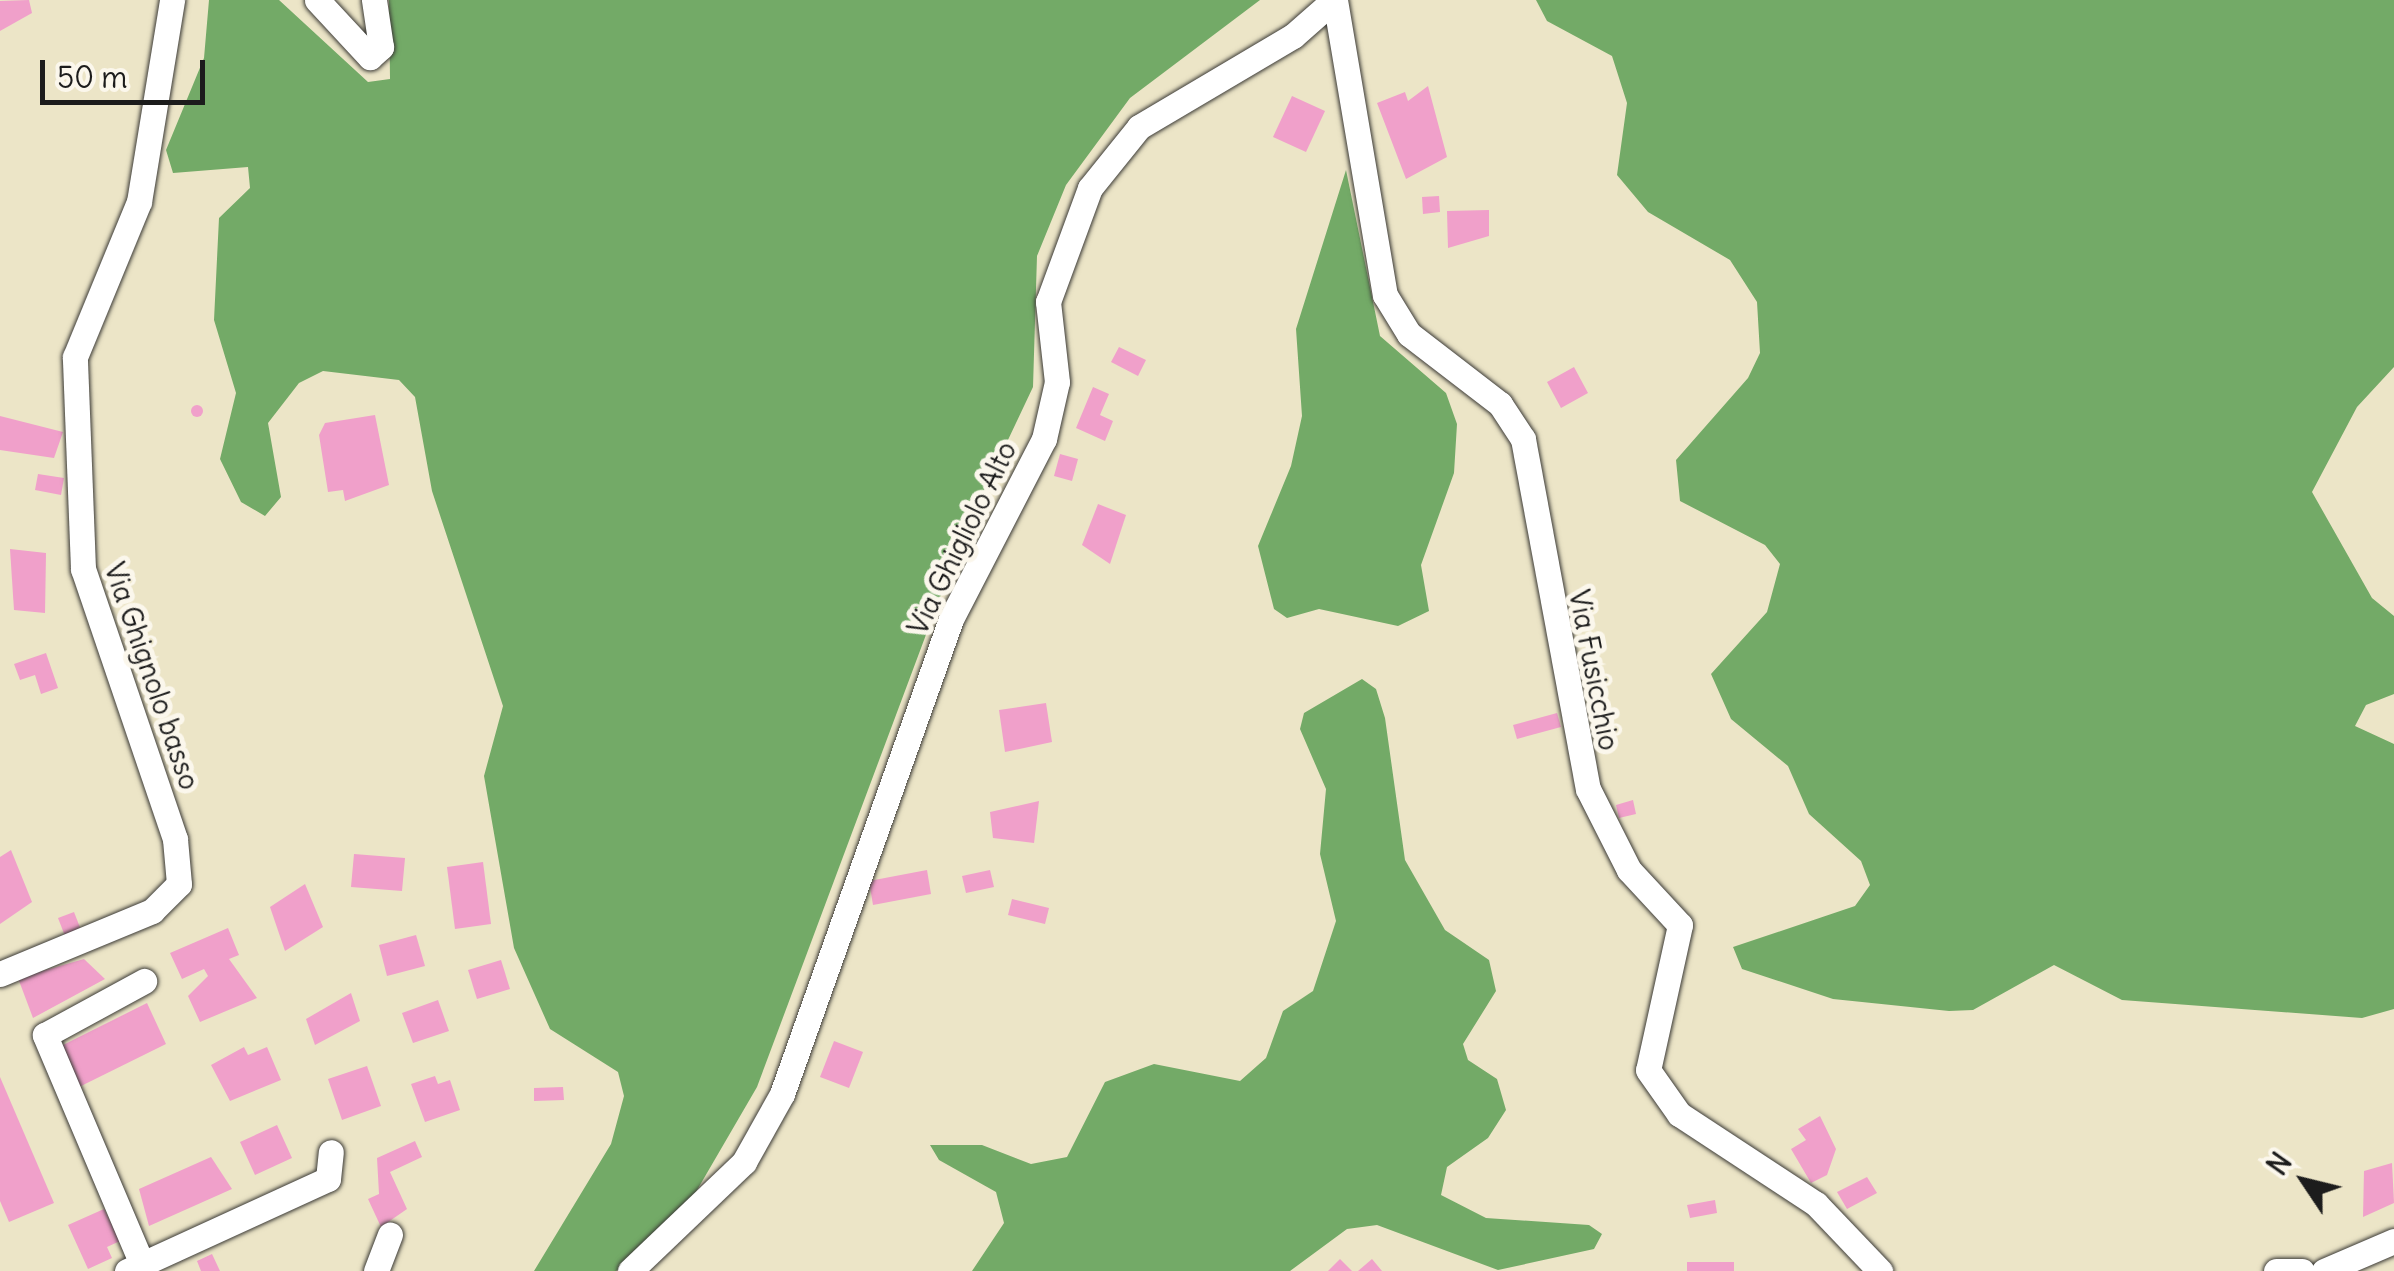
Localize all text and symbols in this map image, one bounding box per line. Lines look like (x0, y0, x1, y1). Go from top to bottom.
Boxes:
scale bar (45, 40, 210, 102)
text: 50 m (57, 58, 127, 96)
street label: Via Ghigliolo Alto (901, 436, 1023, 640)
street label: Via Ghignolo basso (97, 558, 207, 794)
street label: Via Fusicchio (1562, 587, 1626, 753)
north arrow (2254, 1131, 2354, 1231)
text: N (2259, 1146, 2300, 1182)

